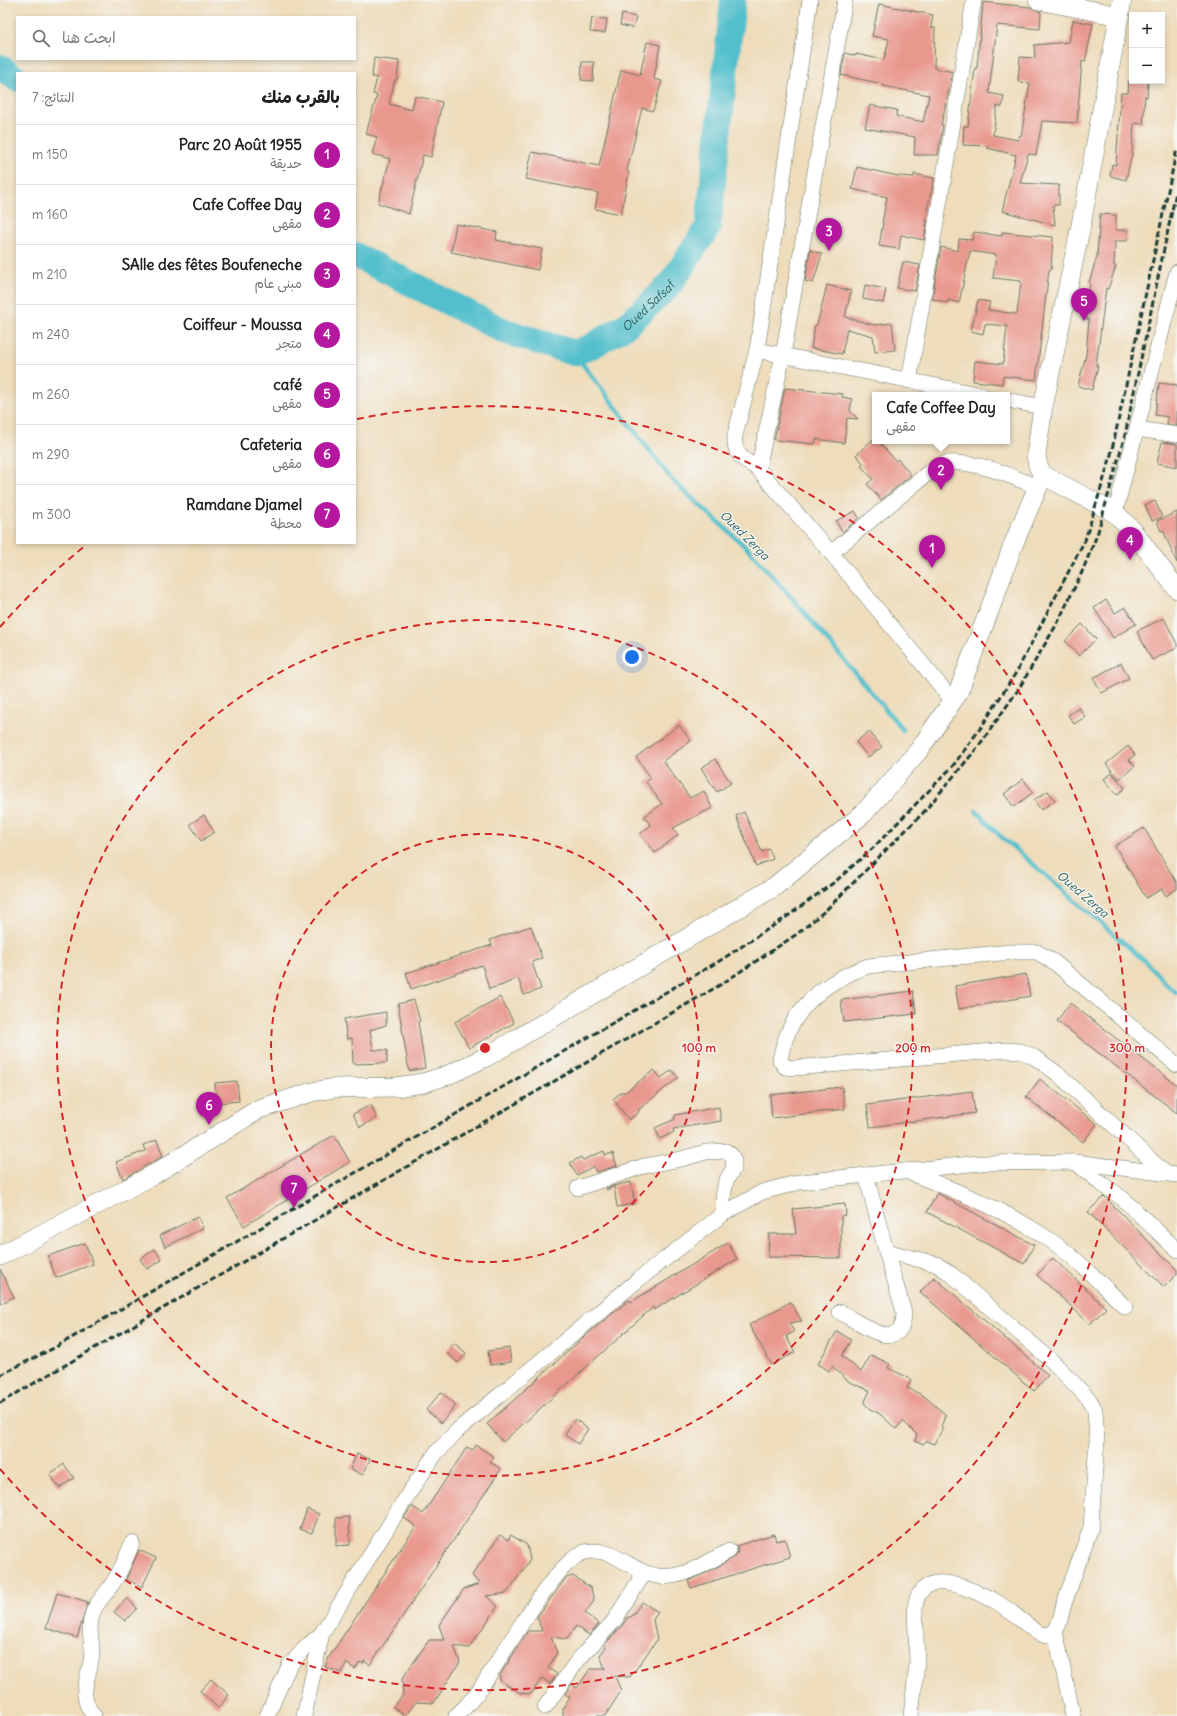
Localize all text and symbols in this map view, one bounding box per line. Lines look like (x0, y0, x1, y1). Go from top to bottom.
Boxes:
map controls (1129, 12, 1165, 84)
button: + (1129, 12, 1165, 48)
search box (16, 16, 356, 60)
icon: search (30, 27, 52, 49)
text: ابحث هنا (62, 28, 116, 47)
button: − (1129, 48, 1165, 84)
text: بالقرب منك (261, 86, 340, 108)
text: النتائج: 7 (32, 89, 74, 106)
text: Parc 20 Août 1955 (179, 135, 302, 154)
text: 150 m (32, 146, 68, 163)
text: 1 (324, 146, 330, 163)
text: حديقة (270, 155, 302, 172)
text: Cafe Coffee Day (193, 195, 302, 214)
text: 160 m (32, 206, 68, 223)
text: 2 (323, 206, 331, 223)
text: مقهى (272, 215, 302, 232)
pin: 3 (816, 218, 842, 251)
text: SAlle des fêtes Boufeneche (122, 255, 302, 274)
text: 210 m (32, 266, 67, 283)
text: 3 (323, 266, 331, 283)
text: مبنى عام (254, 275, 302, 292)
water label: Oued Safsaf (619, 276, 679, 334)
pin: 5 (1071, 288, 1097, 321)
text: Coiffeur - Moussa (183, 315, 302, 334)
text: 240 m (32, 326, 70, 343)
text: 4 (323, 326, 331, 343)
text: متجر (277, 335, 302, 352)
text: café (273, 375, 302, 394)
text: 260 m (32, 386, 70, 403)
text: 5 (323, 386, 331, 403)
popup (872, 392, 1010, 444)
text: مقهى (272, 395, 302, 412)
text: Cafe Coffee Day (886, 398, 996, 417)
text: مقهى (886, 418, 916, 435)
text: Cafeteria (240, 435, 302, 454)
text: 290 m (32, 446, 70, 463)
text: 6 (323, 446, 331, 463)
text: مقهى (272, 455, 302, 472)
pin: 2 (928, 457, 954, 490)
text: Ramdane Djamel (186, 495, 302, 514)
text: 300 m (32, 506, 71, 523)
text: 7 (324, 506, 330, 523)
water label: Oued Zerga (717, 507, 774, 564)
text: محطة (271, 515, 302, 532)
pin: 4 (1117, 527, 1143, 560)
pin: 1 (919, 535, 945, 568)
your location (622, 647, 642, 667)
water label: Oued Zerga (1054, 867, 1113, 921)
text: 100 m (682, 1040, 716, 1055)
text: 200 m (895, 1040, 931, 1055)
text: 300 m (1109, 1040, 1145, 1055)
centre of rings (478, 1041, 492, 1055)
pin: 6 (196, 1092, 222, 1125)
pin: 7 (281, 1175, 307, 1208)

